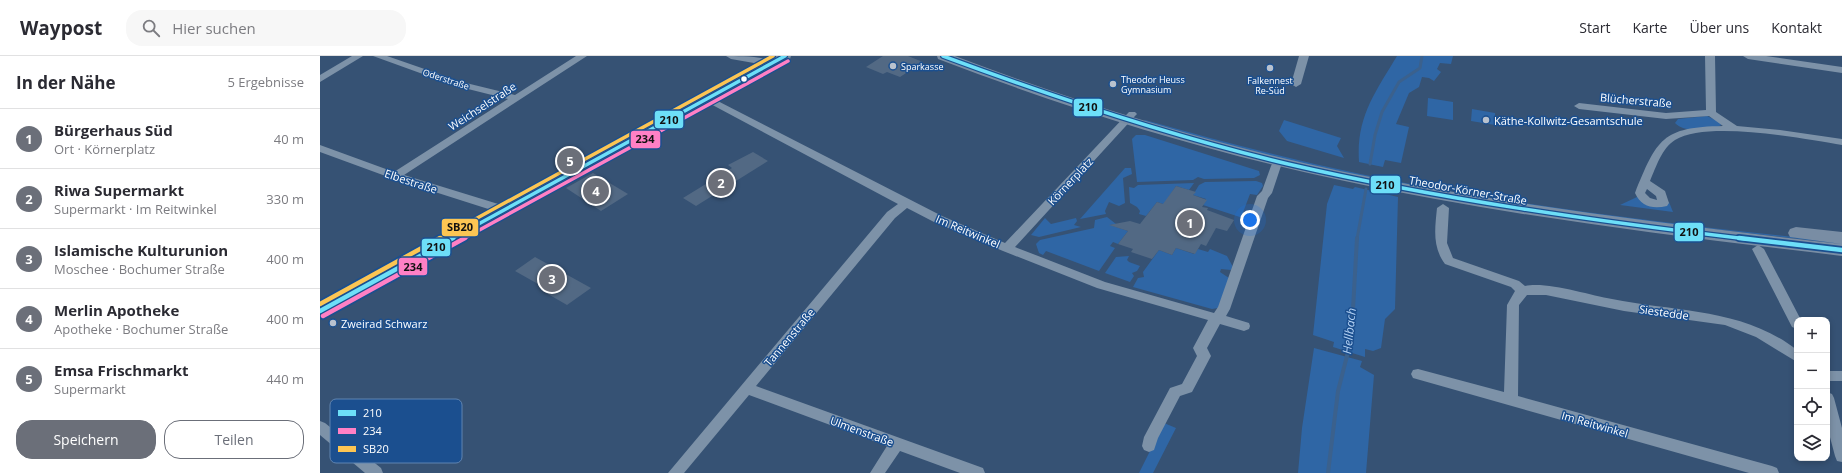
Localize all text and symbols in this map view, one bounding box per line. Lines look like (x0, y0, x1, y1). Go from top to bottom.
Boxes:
search box (126, 10, 406, 46)
text: Waypost (20, 15, 102, 41)
icon: search (140, 17, 162, 39)
text: Hier suchen (172, 18, 256, 38)
text: Start (1579, 18, 1611, 37)
text: Karte (1633, 18, 1667, 37)
text: Über uns (1689, 18, 1749, 37)
text: Kontakt (1771, 18, 1822, 37)
place label: Sparkasse (901, 60, 943, 73)
marker: Sparkasse (888, 61, 898, 71)
marker: Falkennest Re-Süd (1265, 63, 1275, 73)
street label: Oderstraße (421, 65, 471, 93)
text: In der Nähe (16, 71, 115, 94)
text: 5 Ergebnisse (227, 73, 304, 91)
place label: Theodor Heuss Gymnasium (1121, 73, 1185, 96)
unlabelled marker (739, 74, 749, 84)
place label: Falkennest Re-Süd (1247, 74, 1293, 97)
street label: Weichselstraße (445, 78, 519, 134)
marker: Theodor Heuss Gymnasium (1108, 79, 1118, 89)
street label: Blücherstraße (1599, 89, 1673, 111)
line badge: 210 (1073, 98, 1103, 117)
text: 210 (1079, 99, 1097, 114)
line badge: 210 (654, 110, 684, 129)
text: 210 (660, 112, 678, 127)
place label: Käthe-Kollwitz-Gesamtschule (1494, 113, 1643, 128)
marker: Käthe-Kollwitz-Gesamtschule (1481, 115, 1491, 125)
text: Bürgerhaus Süd (54, 120, 173, 140)
text: 1 (25, 130, 33, 148)
text: 40 m (274, 130, 304, 148)
line badge: 234 (630, 130, 661, 149)
text: 234 (636, 131, 655, 146)
text: Ort · Körnerplatz (54, 140, 155, 158)
pin: 5 (557, 146, 583, 176)
street label: Körnerplatz (1044, 154, 1096, 208)
street label: Elbestraße (383, 165, 439, 197)
pin: 2 (708, 168, 734, 198)
street label: Theodor-Körner-Straße (1408, 172, 1528, 208)
line badge: 210 (1370, 175, 1401, 194)
pin: 4 (583, 176, 609, 206)
text: 210 (1376, 177, 1394, 192)
text: Riwa Supermarkt (54, 180, 184, 200)
text: 2 (25, 190, 33, 208)
text: 330 m (266, 190, 304, 208)
text: Supermarkt · Im Reitwinkel (54, 200, 217, 218)
pin: 1 (1177, 208, 1203, 238)
your location (1240, 210, 1260, 230)
street label: Im Reitwinkel (934, 211, 1002, 251)
line badge: SB20 (441, 218, 479, 237)
text: SB20 (447, 219, 473, 234)
line badge: 210 (1674, 222, 1704, 242)
text: 210 (1680, 224, 1698, 239)
line badge: 210 (421, 238, 451, 257)
text: 210 (427, 239, 445, 254)
text: Islamische Kulturunion (54, 240, 228, 260)
text: 3 (25, 250, 33, 268)
text: 400 m (266, 250, 304, 268)
line badge: 234 (398, 257, 428, 276)
text: 234 (404, 259, 423, 274)
text: Moschee · Bochumer Straße (54, 260, 225, 278)
pin: 3 (539, 264, 565, 294)
text: Merlin Apotheke (54, 300, 179, 320)
street label: Siestedde (1638, 301, 1690, 323)
street label: Tannenstraße (760, 305, 818, 369)
water label: Hellbach (1338, 307, 1360, 355)
text: 4 (25, 310, 33, 328)
text: 400 m (266, 310, 304, 328)
place label: Zweirad Schwarz (341, 316, 427, 331)
map controls (1794, 317, 1830, 461)
button: + (1794, 317, 1830, 353)
marker: Zweirad Schwarz (328, 318, 338, 328)
text: Apotheke · Bochumer Straße (54, 320, 228, 338)
button: − (1794, 353, 1830, 389)
text: Emsa Frischmarkt (54, 360, 189, 380)
text: 5 (25, 370, 33, 388)
text: 440 m (266, 370, 304, 388)
text: Supermarkt (54, 380, 126, 398)
button: locate (1794, 389, 1830, 425)
legend (330, 399, 462, 463)
text: 210 (363, 405, 382, 420)
street label: Im Reitwinkel (1560, 407, 1630, 441)
street label: Ulmenstraße (828, 413, 896, 449)
button: Speichern (16, 420, 156, 459)
button: Teilen (164, 420, 304, 459)
text: 234 (363, 423, 383, 438)
button: layers (1794, 425, 1830, 461)
text: SB20 (363, 441, 389, 456)

